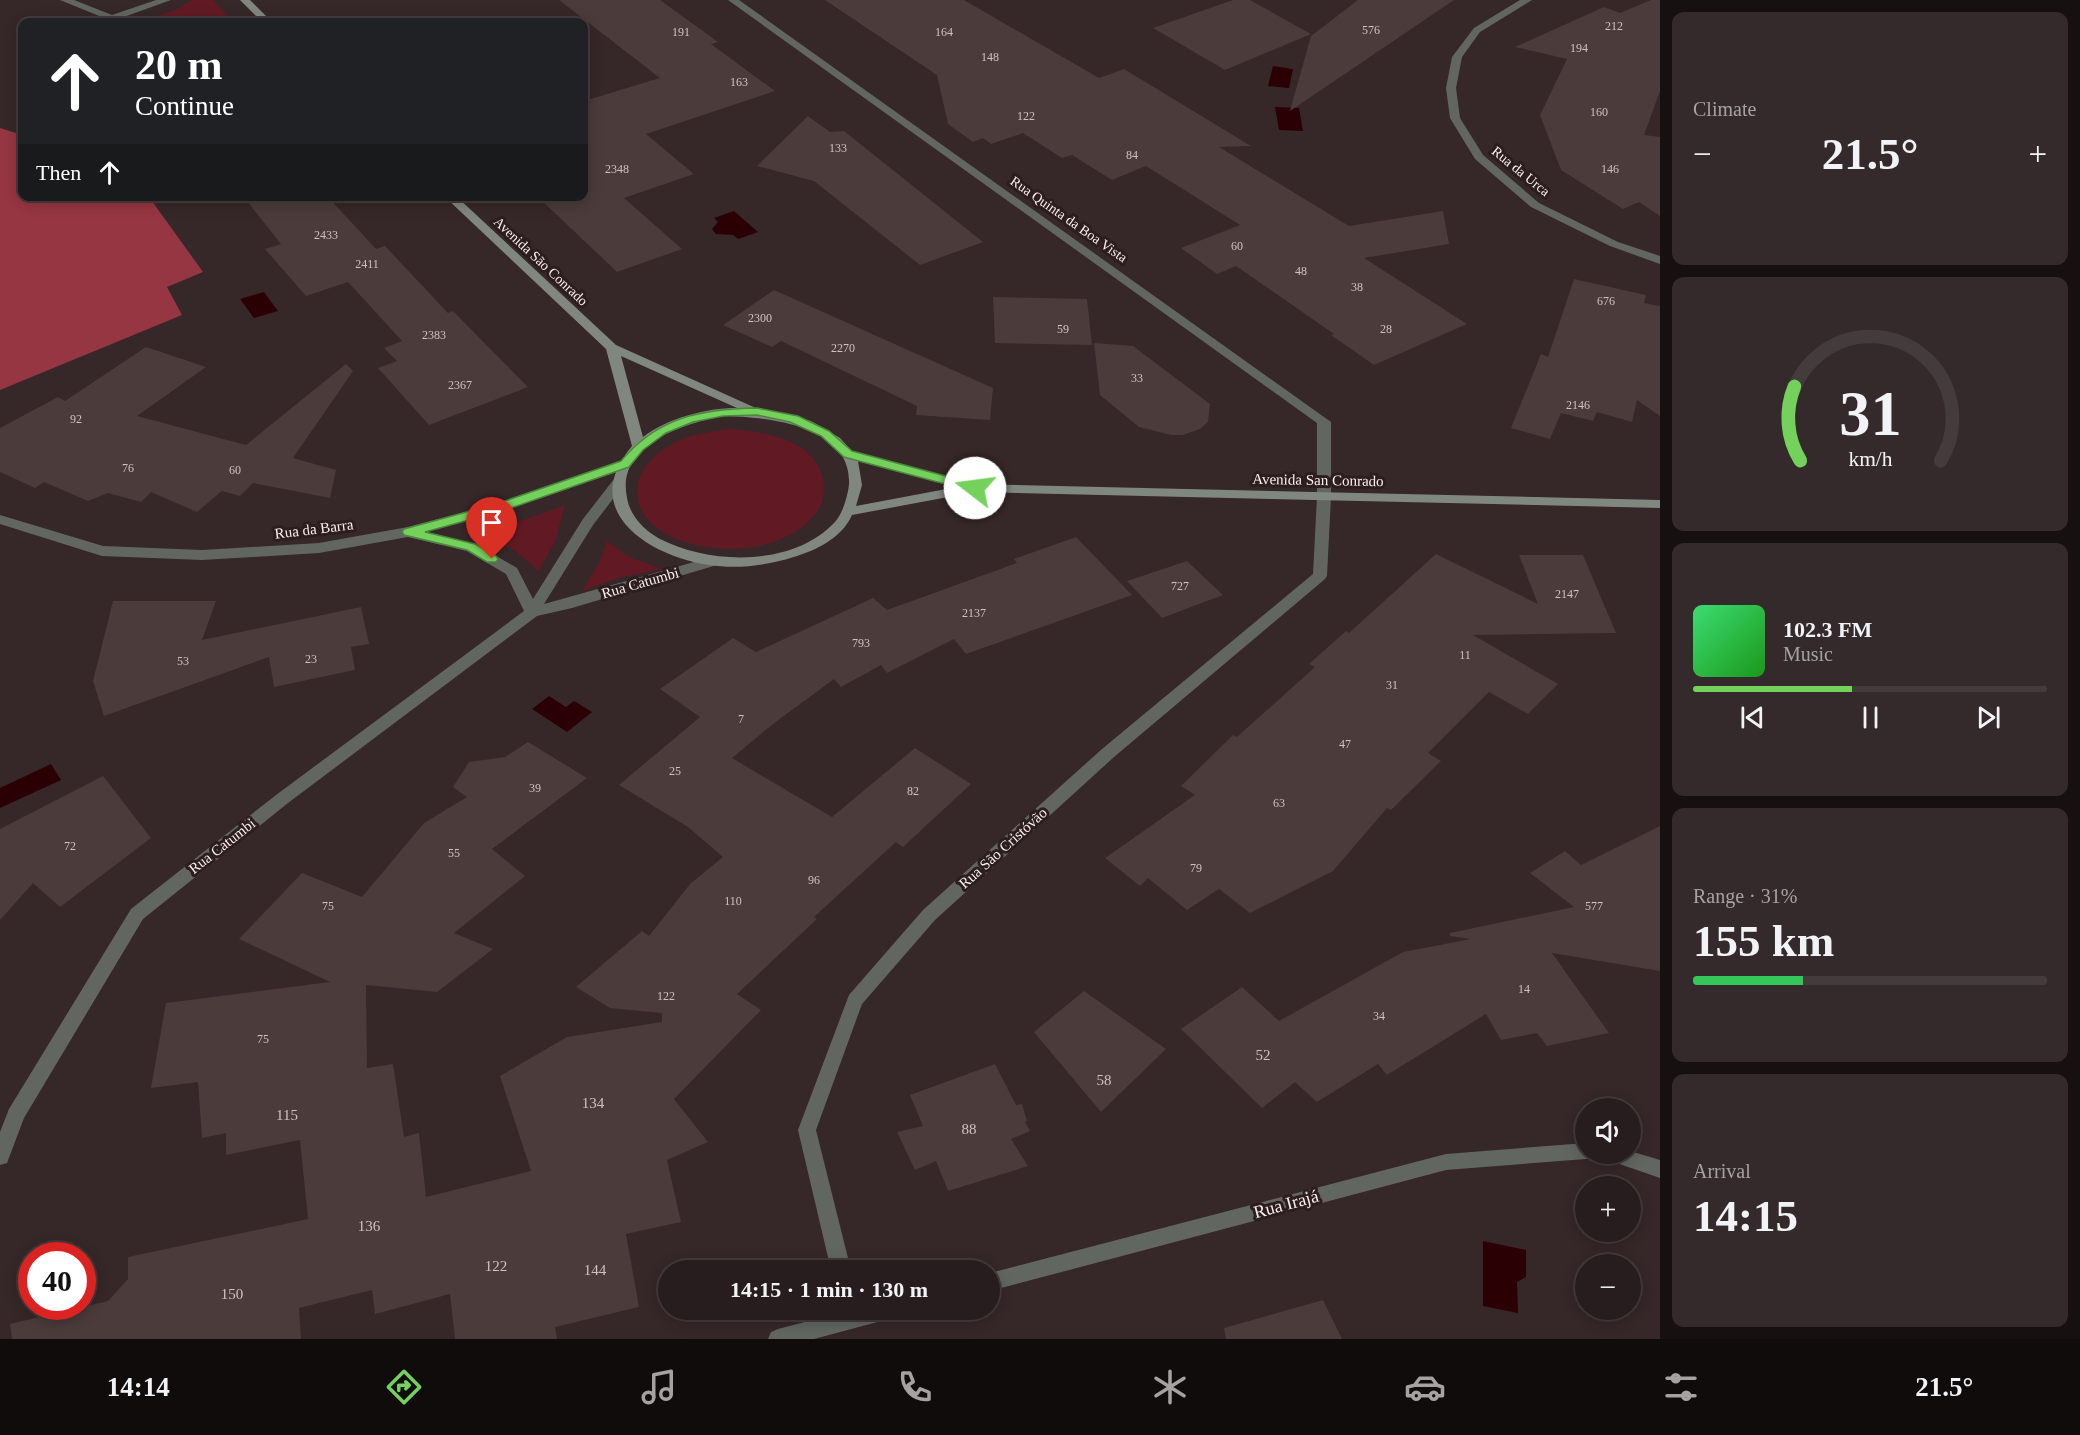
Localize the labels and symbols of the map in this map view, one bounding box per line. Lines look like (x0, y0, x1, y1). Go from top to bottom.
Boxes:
house number: 212 (1605, 19, 1623, 33)
house number: 576 (1362, 23, 1380, 37)
house number: 191 (672, 25, 690, 39)
house number: 164 (935, 25, 953, 39)
house number: 194 (1570, 41, 1588, 55)
house number: 148 (981, 50, 999, 64)
house number: 163 (730, 75, 748, 89)
house number: 160 (1590, 105, 1608, 119)
house number: 122 (1017, 109, 1035, 123)
house number: 133 (829, 141, 847, 155)
street label: Rua da Urca (1489, 144, 1553, 200)
house number: 84 (1126, 148, 1138, 162)
house number: 2348 (605, 162, 629, 176)
house number: 146 (1601, 162, 1619, 176)
street label: Rua Quinta da Boa Vista (1008, 173, 1131, 266)
street label: Avenida São Conrado (491, 214, 591, 309)
house number: 2433 (314, 228, 338, 242)
house number: 60 (1231, 239, 1243, 253)
house number: 2411 (355, 257, 379, 271)
house number: 48 (1295, 264, 1307, 278)
house number: 38 (1351, 280, 1363, 294)
house number: 676 (1597, 294, 1615, 308)
house number: 2300 (748, 311, 772, 325)
house number: 59 (1057, 322, 1069, 336)
house number: 28 (1380, 322, 1392, 336)
house number: 2383 (422, 328, 446, 342)
house number: 2270 (831, 341, 855, 355)
house number: 33 (1131, 371, 1143, 385)
house number: 2367 (448, 378, 472, 392)
house number: 2146 (1566, 398, 1590, 412)
house number: 92 (70, 412, 82, 426)
position arrow (943, 456, 1007, 520)
house number: 76 (122, 461, 134, 475)
house number: 60 (229, 463, 241, 477)
street label: Avenida San Conrado (1252, 471, 1384, 489)
pin (466, 497, 517, 559)
street label: Rua da Barra (274, 516, 355, 542)
street label: Rua Catumbi (600, 564, 680, 602)
house number: 727 (1171, 579, 1189, 593)
house number: 2147 (1555, 587, 1579, 601)
house number: 2137 (962, 606, 986, 620)
house number: 793 (852, 636, 870, 650)
house number: 11 (1459, 648, 1471, 662)
house number: 23 (305, 652, 317, 666)
house number: 53 (177, 654, 189, 668)
house number: 31 (1386, 678, 1398, 692)
house number: 7 (738, 712, 744, 726)
house number: 47 (1339, 737, 1351, 751)
house number: 25 (669, 764, 681, 778)
house number: 39 (529, 781, 541, 795)
house number: 82 (907, 784, 919, 798)
house number: 63 (1273, 796, 1285, 810)
street label: Rua São Cristóvão (956, 804, 1050, 892)
street label: Rua Catumbi (186, 815, 258, 877)
house number: 72 (64, 839, 76, 853)
house number: 55 (448, 846, 460, 860)
house number: 79 (1190, 861, 1202, 875)
house number: 96 (808, 873, 820, 887)
house number: 110 (724, 894, 742, 908)
house number: 75 (322, 899, 334, 913)
house number: 577 (1585, 899, 1603, 913)
house number: 14 (1518, 982, 1530, 996)
house number: 122 (657, 989, 675, 1003)
house number: 34 (1373, 1009, 1385, 1023)
house number: 75 (257, 1032, 269, 1046)
house number: 52 (1256, 1047, 1271, 1063)
house number: 58 (1097, 1072, 1112, 1088)
house number: 134 (582, 1095, 605, 1111)
house number: 115 (276, 1107, 298, 1123)
house number: 88 (962, 1121, 977, 1137)
street label: Rua Irajá (1251, 1186, 1321, 1222)
house number: 136 (358, 1218, 381, 1234)
speed limit sign: 40 (18, 1242, 96, 1320)
house number: 122 (485, 1258, 507, 1274)
house number: 144 (584, 1262, 607, 1278)
house number: 150 (221, 1286, 243, 1302)

